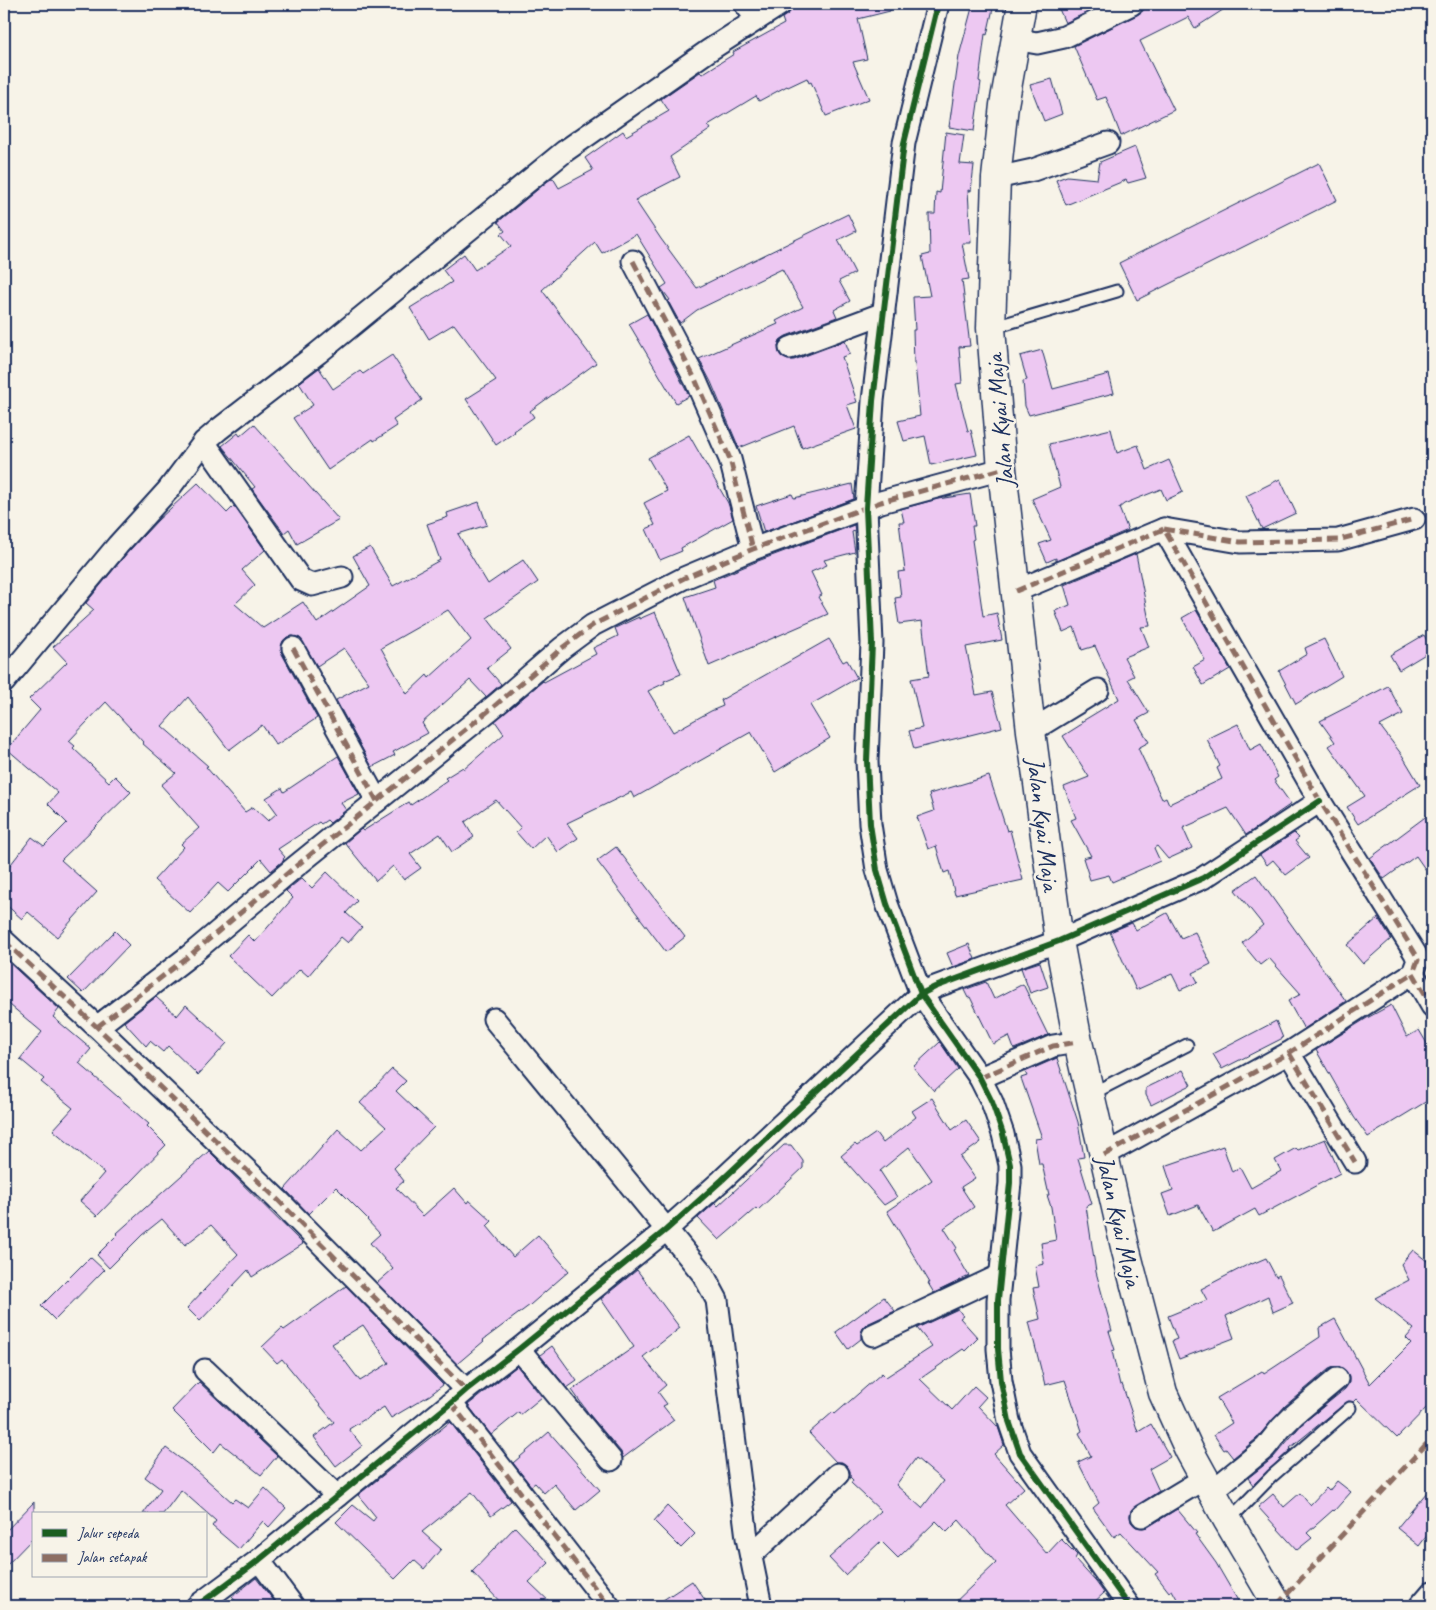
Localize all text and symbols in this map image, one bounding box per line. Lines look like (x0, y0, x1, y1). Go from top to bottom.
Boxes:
street label: Jalan Kyai Maja (978, 350, 1022, 490)
street label: Jalan Kyai Maja (1019, 755, 1067, 895)
street label: Jalan Kyai Maja (1088, 1151, 1150, 1293)
legend (32, 1512, 208, 1578)
text: Jalur sepeda (77, 1524, 140, 1543)
text: Jalan setapak (77, 1548, 148, 1567)

